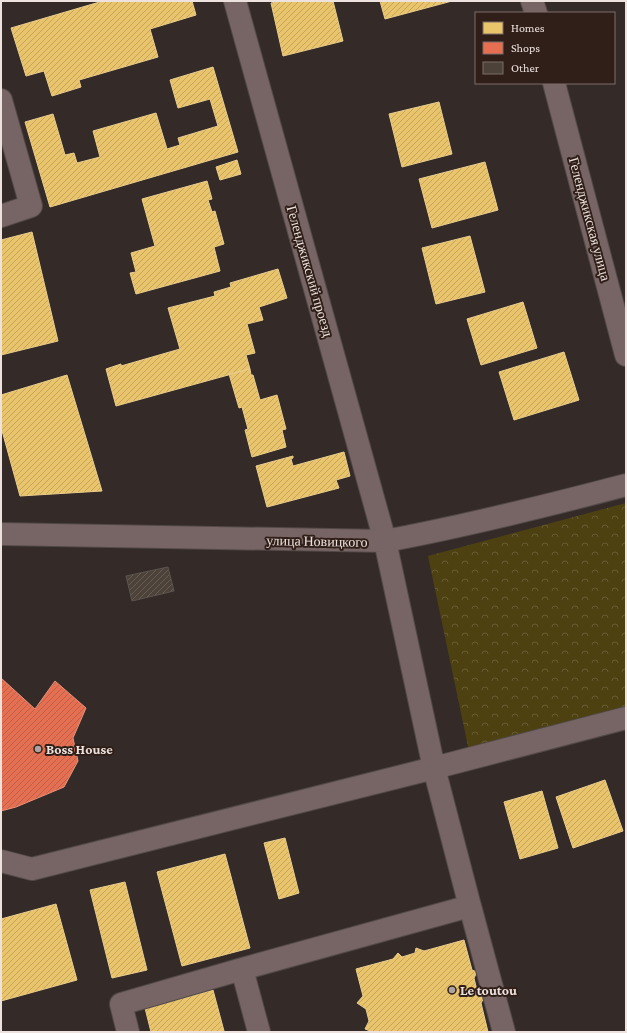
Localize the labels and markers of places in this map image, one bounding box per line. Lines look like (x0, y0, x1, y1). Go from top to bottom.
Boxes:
place label: Boss House (46, 741, 113, 757)
marker: Boss House (33, 744, 43, 754)
place label: Le toutou (460, 982, 517, 998)
marker: Le toutou (447, 985, 457, 995)

